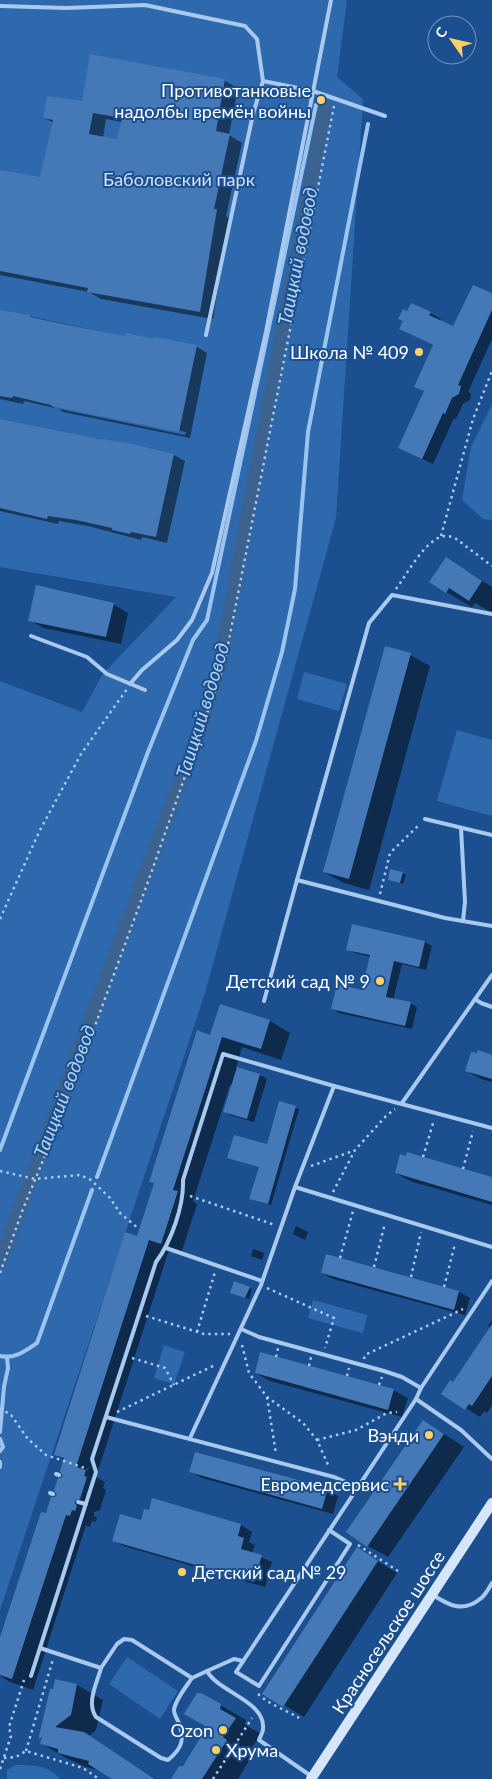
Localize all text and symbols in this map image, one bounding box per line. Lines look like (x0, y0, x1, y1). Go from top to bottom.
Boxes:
north arrow (427, 15, 477, 65)
text: С (431, 23, 451, 41)
place label: Противотанковые надолбы времён войны (114, 79, 311, 122)
marker: Противотанковые надолбы времён войны (315, 94, 327, 106)
park label: Баболовский парк (103, 168, 256, 190)
water label: Таицкий водовод (272, 185, 322, 327)
place label: Школа № 409 (290, 341, 409, 363)
marker: Школа № 409 (413, 346, 425, 358)
water label: Таицкий водовод (171, 640, 233, 780)
place label: Детский сад № 9 (226, 970, 370, 992)
marker: Детский сад № 9 (374, 975, 386, 987)
water label: Таицкий водовод (28, 1021, 100, 1161)
place label: Вэнди (367, 1424, 419, 1446)
marker: Вэнди (423, 1429, 435, 1441)
place label: Евромедсервис (261, 1473, 389, 1495)
marker: Евромедсервис (393, 1477, 407, 1491)
street label: Красносельское шоссе (327, 1546, 449, 1718)
place label: Детский сад № 29 (192, 1561, 347, 1583)
marker: Детский сад № 29 (176, 1566, 188, 1578)
place label: Ozon (171, 1719, 213, 1741)
marker: Ozon (217, 1724, 229, 1736)
place label: Хрума (226, 1739, 278, 1761)
marker: Хрума (210, 1744, 222, 1756)

